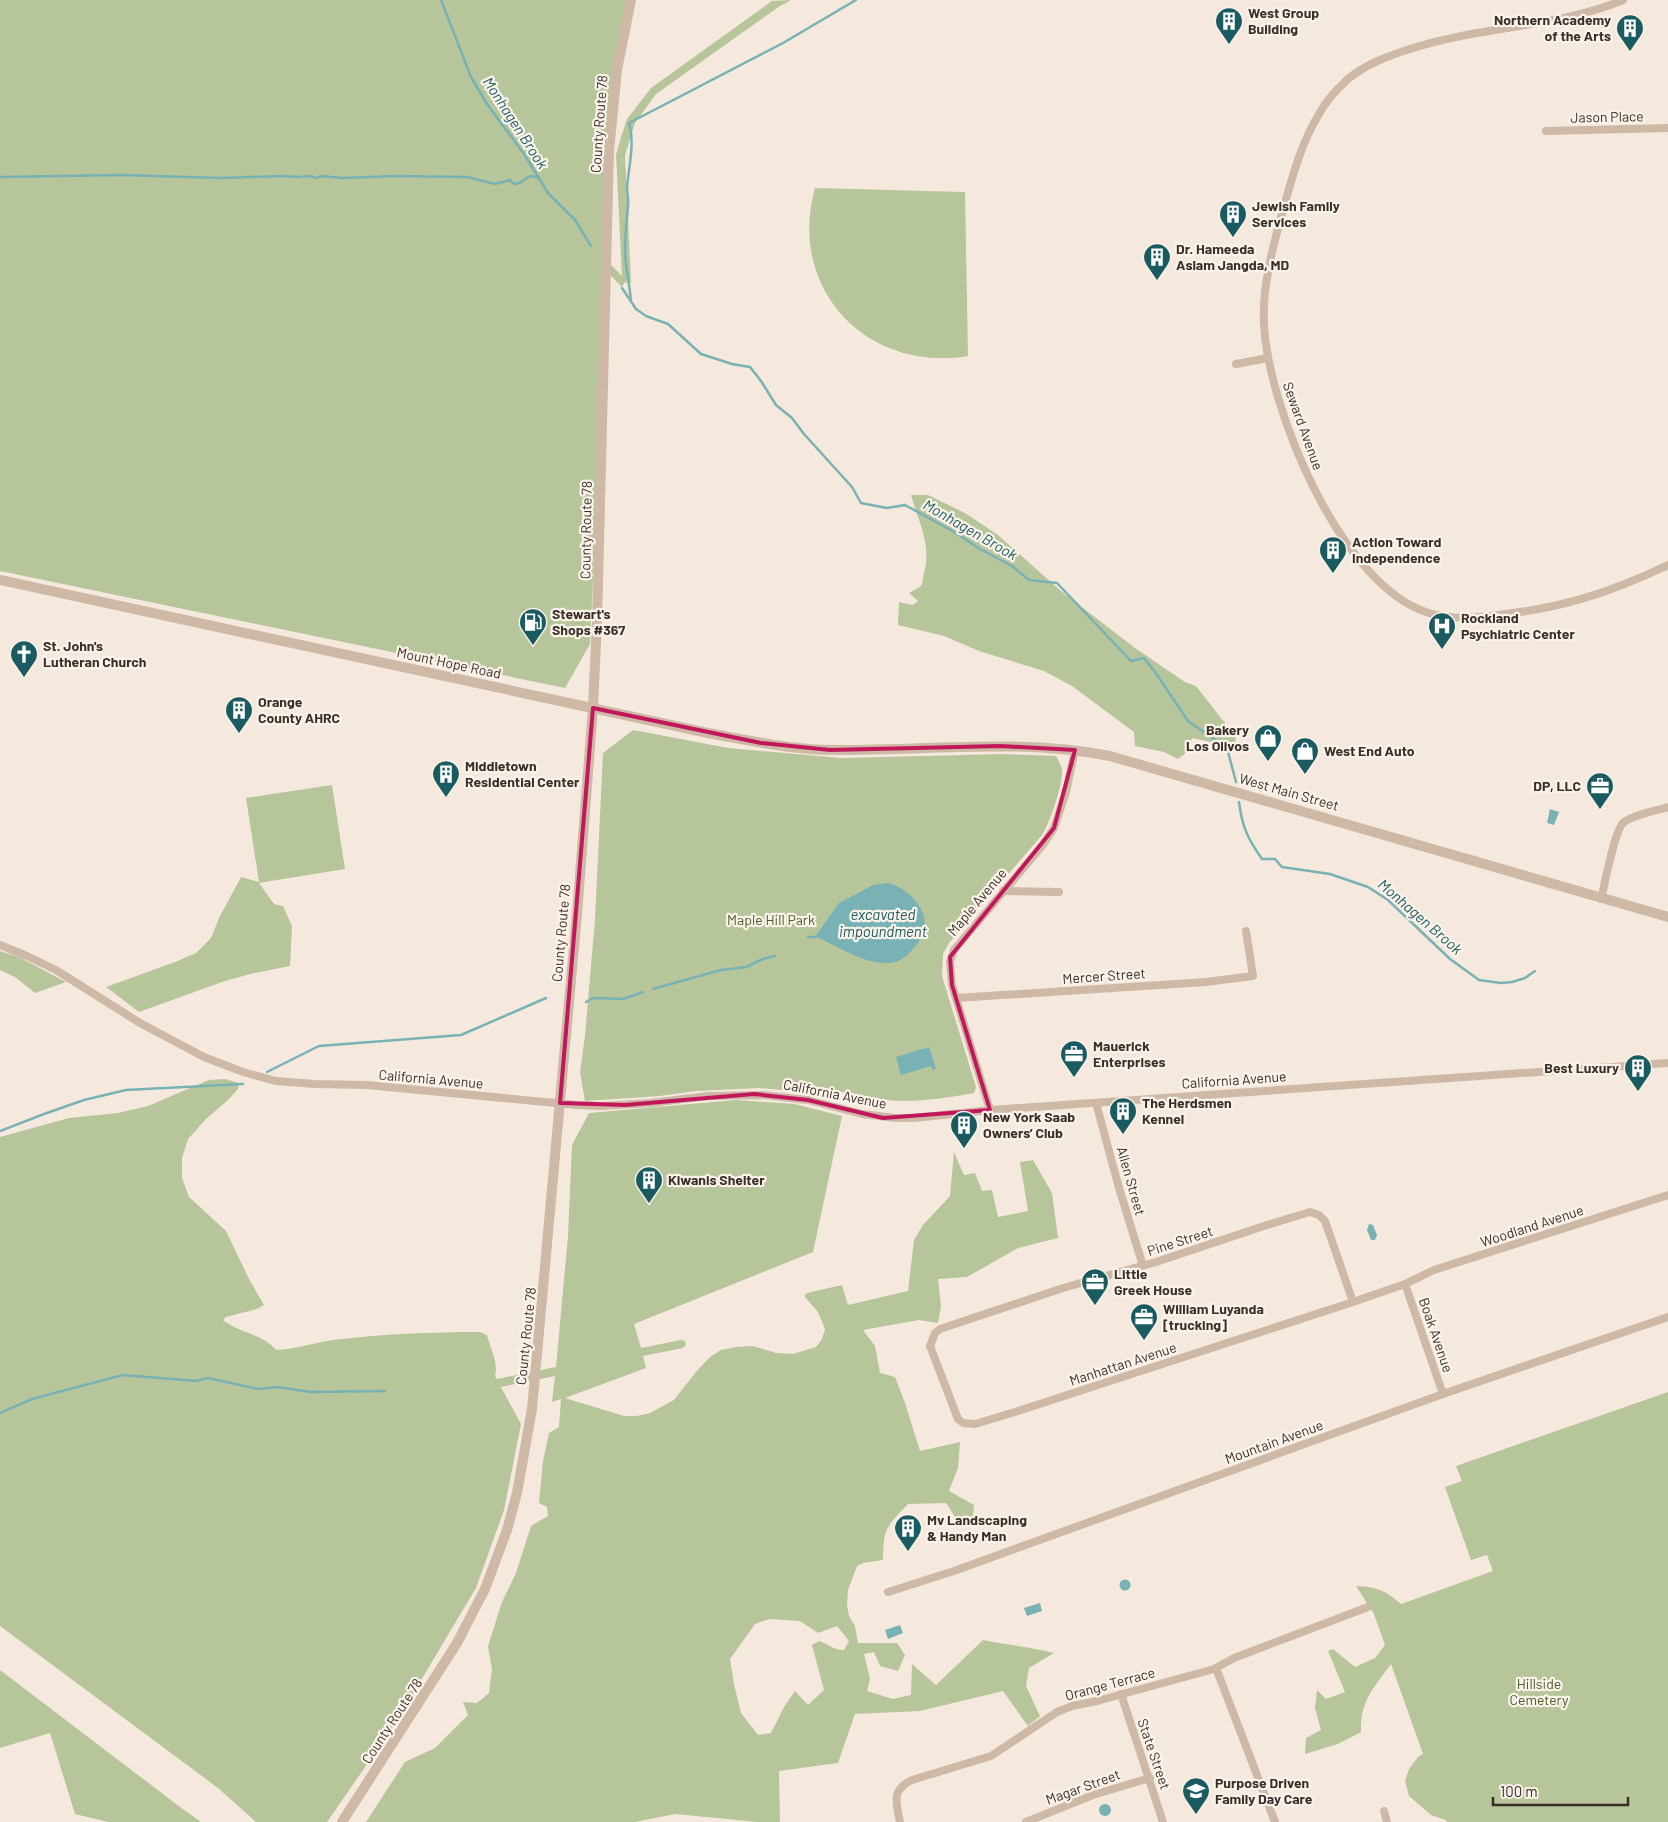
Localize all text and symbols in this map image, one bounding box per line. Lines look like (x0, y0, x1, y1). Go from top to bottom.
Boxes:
place label: West Group Building (1248, 4, 1319, 37)
building icon: West Group Building (1214, 6, 1244, 45)
place label: Northern Academy of the Arts (1494, 11, 1611, 44)
building icon: Northern Academy of the Arts (1615, 13, 1645, 52)
water label: Monhagen Brook (479, 73, 553, 172)
street label: County Route 78 (587, 74, 610, 174)
street label: Jason Place (1570, 107, 1644, 126)
place label: Jewish Family Services (1252, 197, 1340, 230)
building icon: Jewish Family Services (1218, 199, 1248, 238)
place label: Dr. Hameeda Aslam Jangda, MD (1176, 240, 1290, 273)
building icon: Dr. Hameeda Aslam Jangda, MD (1142, 242, 1172, 281)
street label: Seward Avenue (1280, 379, 1327, 472)
street label: County Route 78 (576, 481, 595, 579)
water label: Monhagen Brook (920, 495, 1021, 564)
place label: Action Toward Independence (1352, 533, 1441, 566)
building icon: Action Toward Independence (1318, 535, 1348, 574)
place label: Stewart's Shops #367 (552, 605, 625, 638)
fuel station icon: Stewart's Shops #367 (518, 607, 548, 646)
place label: Rockland Psychiatric Center (1461, 609, 1575, 642)
hospital icon: Rockland Psychiatric Center (1427, 611, 1457, 650)
place label: St. John's Lutheran Church (43, 637, 147, 670)
church icon: St. John's Lutheran Church (9, 639, 39, 678)
street label: Mount Hope Road (395, 643, 503, 682)
place label: Orange County AHRC (258, 693, 340, 726)
building icon: Orange County AHRC (224, 695, 254, 734)
place label: Bakery Los Olivos (1186, 721, 1249, 754)
shop icon: Bakery Los Olivos (1253, 723, 1283, 762)
shop icon: West End Auto (1290, 736, 1320, 775)
place label: West End Auto (1324, 742, 1415, 759)
place label: Middletown Residential Center (465, 757, 580, 790)
building icon: Middletown Residential Center (431, 759, 461, 798)
street label: West Main Street (1237, 769, 1341, 814)
office icon: DP, LLC (1585, 771, 1615, 810)
place label: DP, LLC (1533, 777, 1581, 794)
street label: Maple Avenue (943, 864, 1010, 939)
water label: Monhagen Brook (1375, 875, 1467, 958)
street label: County Route 78 (548, 883, 573, 983)
water label: excavated impoundment (839, 905, 928, 940)
park label: Maple Hill Park (727, 911, 815, 928)
street label: Mercer Street (1062, 964, 1146, 987)
place label: Mauerick Enterprises (1093, 1037, 1166, 1070)
office icon: Mauerick Enterprises (1059, 1039, 1089, 1078)
building icon: Best Luxury (1623, 1053, 1653, 1092)
place label: Best Luxury (1544, 1059, 1619, 1076)
street label: California Avenue (378, 1065, 484, 1092)
street label: California Avenue (1181, 1067, 1287, 1092)
street label: California Avenue (782, 1075, 888, 1112)
place label: The Herdsmen Kennel (1142, 1094, 1232, 1127)
building icon: The Herdsmen Kennel (1108, 1096, 1138, 1135)
place label: New York Saab Owners’ Club (983, 1108, 1075, 1141)
building icon: New York Saab Owners’ Club (949, 1110, 979, 1149)
street label: Allen Street (1114, 1144, 1149, 1217)
building icon: Kiwanis Shelter (634, 1165, 664, 1204)
place label: Kiwanis Shelter (668, 1171, 765, 1188)
street label: Woodland Avenue (1478, 1201, 1585, 1250)
street label: Pine Street (1145, 1222, 1215, 1259)
place label: Little Greek House (1114, 1265, 1193, 1298)
office icon: Little Greek House (1080, 1267, 1110, 1306)
street label: County Route 78 (512, 1286, 539, 1386)
street label: Boak Avenue (1416, 1295, 1457, 1374)
place label: William Luyanda [trucking] (1163, 1300, 1264, 1333)
office icon: William Luyanda [trucking] (1129, 1302, 1159, 1341)
street label: Manhattan Avenue (1067, 1338, 1179, 1389)
street label: Mountain Avenue (1222, 1416, 1325, 1467)
place label: Mv Landscaping & Handy Man (927, 1511, 1027, 1544)
building icon: Mv Landscaping & Handy Man (893, 1513, 923, 1552)
street label: Orange Terrace (1063, 1663, 1157, 1704)
street label: County Route 78 (358, 1675, 425, 1767)
park label: Hillside Cemetery (1509, 1675, 1569, 1708)
street label: State Street (1134, 1716, 1175, 1791)
street label: Magar Street (1043, 1765, 1122, 1808)
place label: Purpose Driven Family Day Care (1215, 1774, 1313, 1807)
scale bar (1493, 1774, 1628, 1806)
school or university icon: Purpose Driven Family Day Care (1181, 1776, 1211, 1815)
text: 100 m (1500, 1782, 1538, 1800)

